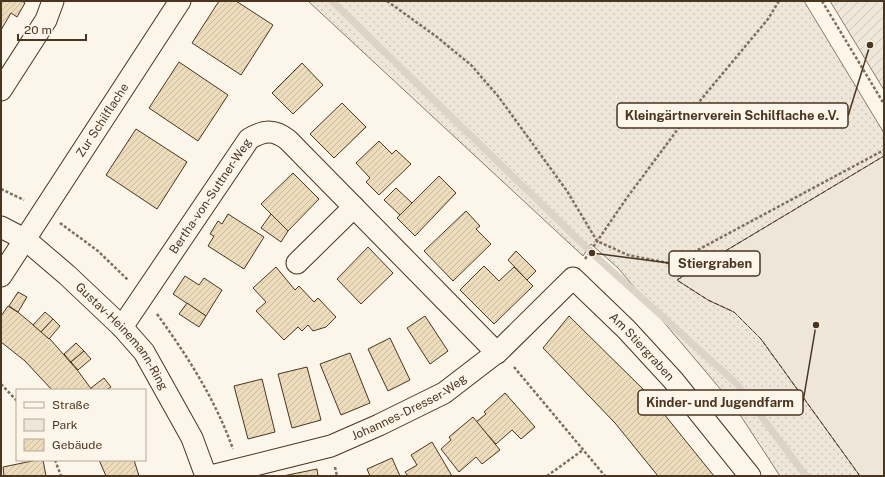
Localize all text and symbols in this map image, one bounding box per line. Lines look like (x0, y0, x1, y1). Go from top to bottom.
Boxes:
scale bar (18, 16, 86, 42)
text: 20 m (24, 23, 52, 37)
street label: Zur Schilflache (73, 80, 132, 160)
callout: Kleingärtnerverein Schilflache e.V. (617, 103, 848, 128)
text: Kleingärtnerverein Schilflache e.V. (625, 108, 839, 123)
street label: Bertha-von-Suttner-Weg (166, 136, 254, 256)
callout: Stiergraben (669, 251, 760, 276)
text: Stiergraben (678, 256, 752, 271)
street label: Gustav-Heinemann-Ring (73, 280, 171, 392)
street label: Am Stiergraben (607, 310, 677, 384)
street label: Johannes-Dresser-Weg (349, 371, 469, 443)
legend (16, 389, 146, 461)
callout: Kinder- und Jugendfarm (638, 390, 803, 415)
text: Kinder- und Jugendfarm (646, 395, 794, 410)
text: Straße (52, 398, 90, 412)
text: Park (52, 418, 78, 432)
text: Gebäude (52, 438, 102, 452)

